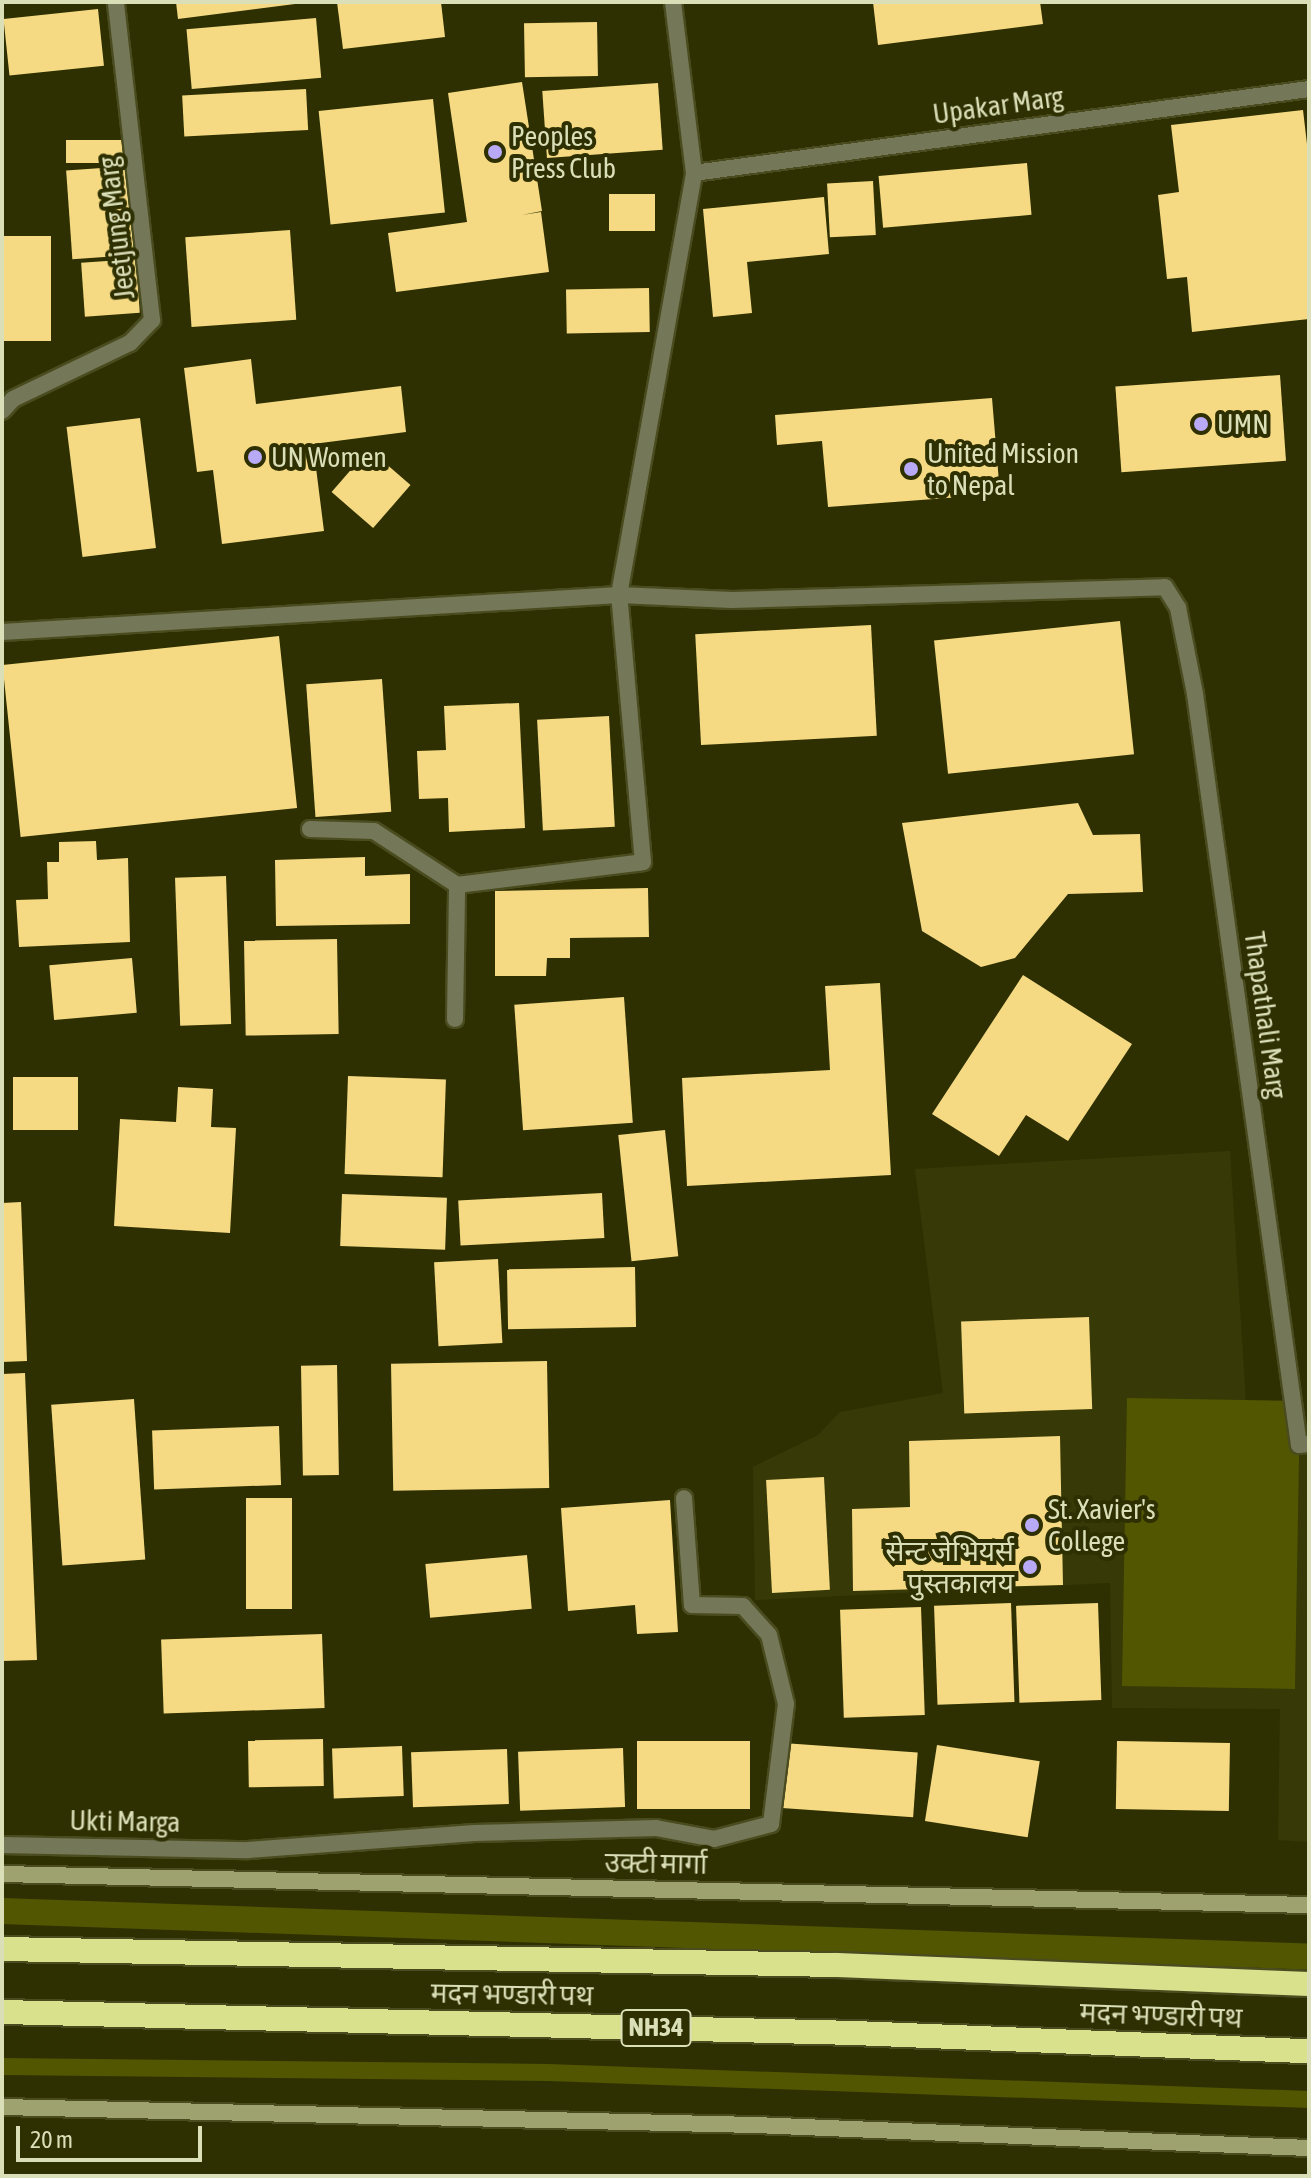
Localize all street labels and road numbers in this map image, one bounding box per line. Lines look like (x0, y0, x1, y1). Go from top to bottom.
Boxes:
street label: Upakar Marg (931, 79, 1065, 131)
street label: Jeetjung Marg (91, 155, 141, 301)
street label: Thapathali Marg (1238, 929, 1294, 1101)
street label: Ukti Marga (69, 1803, 181, 1839)
street label: उक्टी मार्गा (604, 1845, 708, 1881)
street label: मदन भण्डारी पथ (430, 1976, 594, 2012)
street label: मदन भण्डारी पथ (1079, 1995, 1243, 2035)
road number: NH34 (620, 2006, 692, 2050)

